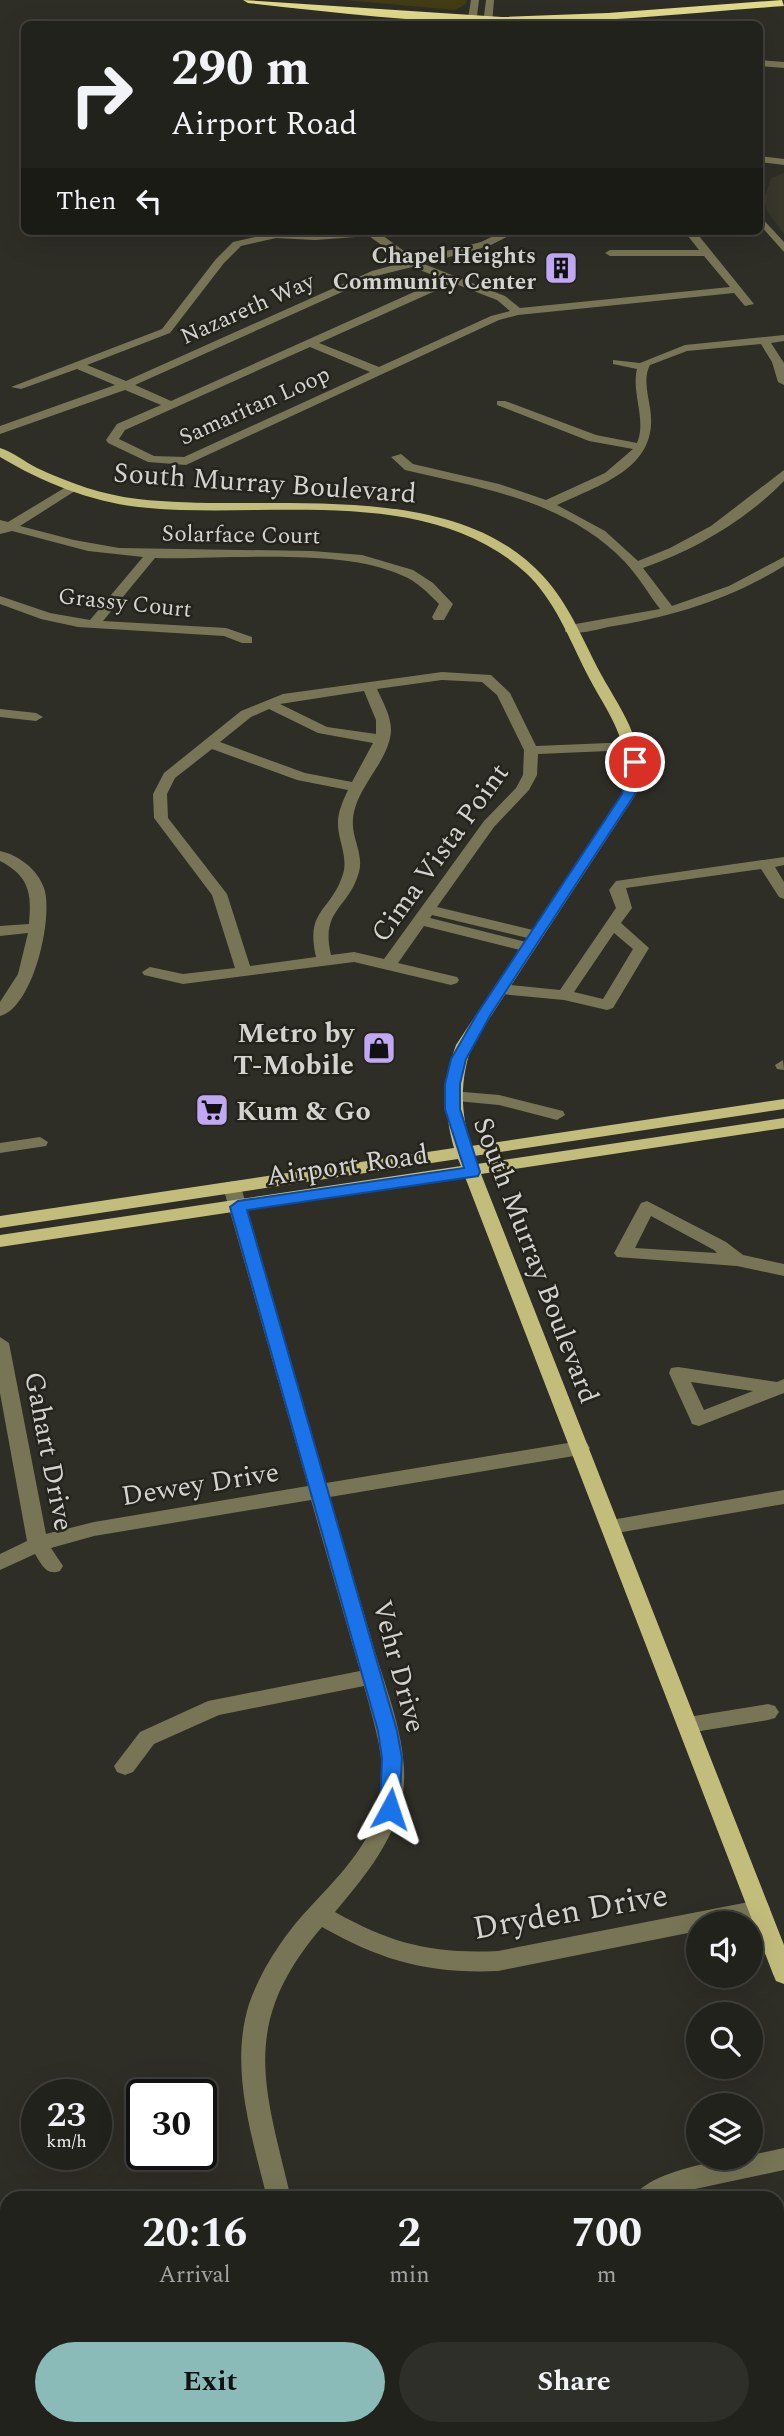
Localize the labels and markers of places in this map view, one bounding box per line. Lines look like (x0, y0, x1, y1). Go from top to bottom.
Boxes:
place label: Chapel Heights Community Center (333, 239, 536, 300)
building icon: Chapel Heights Community Center (542, 249, 580, 287)
pin (605, 732, 665, 792)
place label: Metro by T-Mobile (233, 1012, 356, 1087)
shop icon: Metro by T-Mobile (360, 1029, 398, 1067)
place label: Kum & Go (236, 1090, 371, 1133)
supermarket icon: Kum & Go (193, 1091, 231, 1129)

